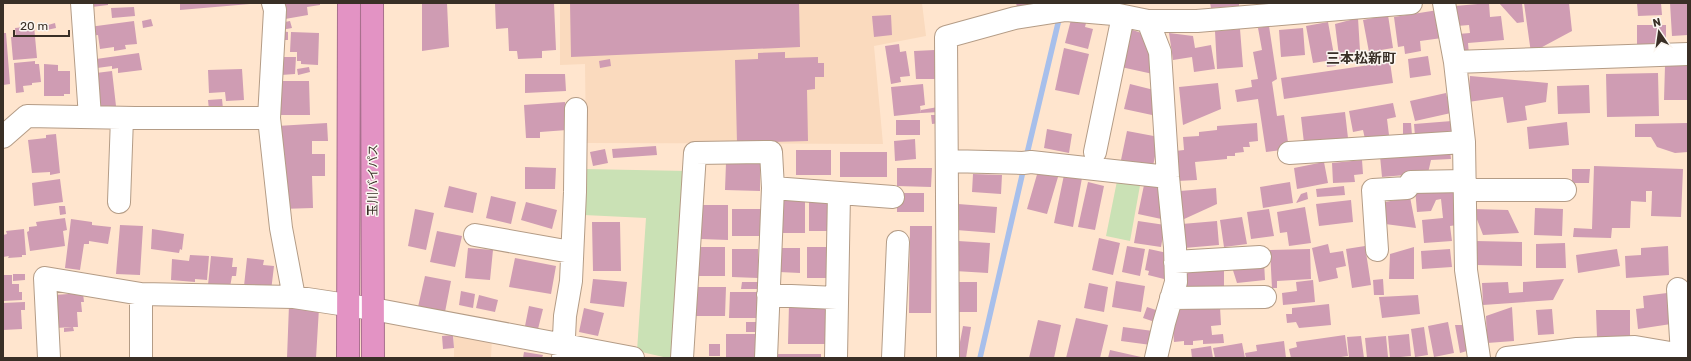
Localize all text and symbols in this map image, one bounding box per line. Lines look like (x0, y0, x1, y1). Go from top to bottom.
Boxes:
scale bar (14, 12, 69, 38)
north arrow (1639, 12, 1679, 52)
text: N (1652, 16, 1662, 30)
text: 20 m (20, 19, 48, 33)
district label: 三本松新町 (1326, 50, 1396, 67)
street label: 玉川バイパス (366, 144, 380, 216)

